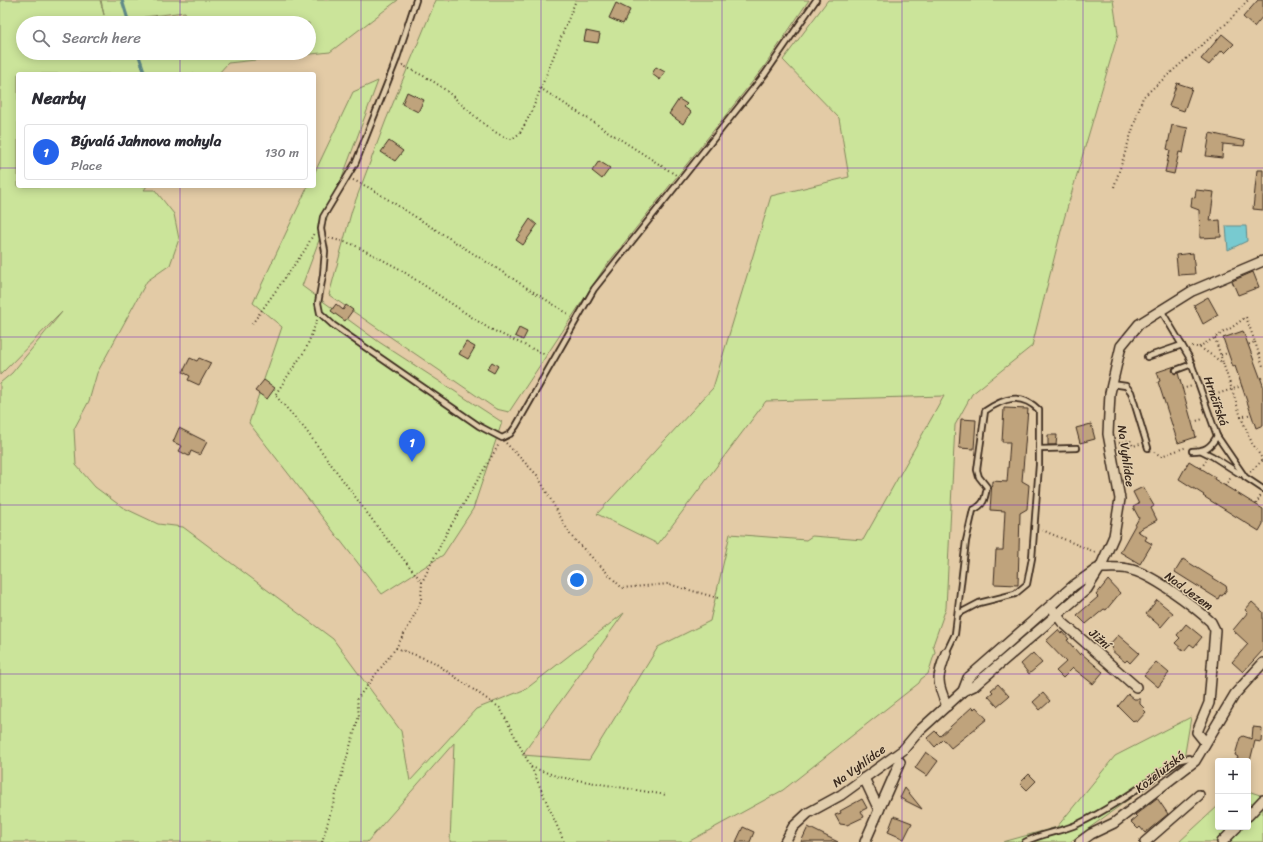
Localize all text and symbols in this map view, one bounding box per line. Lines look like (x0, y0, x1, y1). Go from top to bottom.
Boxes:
search box (16, 16, 316, 60)
text: Search here (62, 25, 141, 51)
icon: search (30, 27, 52, 49)
text: Nearby (32, 83, 86, 113)
text: Bývalá Jahnova mohyla (71, 128, 221, 154)
text: 1 (43, 141, 49, 164)
text: 130 m (265, 141, 299, 164)
text: Place (71, 154, 102, 177)
street label: Hrnčířská (1197, 373, 1235, 429)
street label: Na Vyhlídce (1111, 424, 1141, 488)
pin: 1 (399, 429, 425, 462)
street label: Nad Jezem (1160, 566, 1218, 616)
your location (567, 570, 587, 590)
street label: Jižní (1083, 622, 1118, 656)
street label: Na Vyhlídce (827, 739, 891, 793)
street label: Koželužská (1130, 745, 1190, 799)
map controls (1215, 758, 1251, 830)
button: + (1215, 758, 1251, 794)
button: − (1215, 794, 1251, 830)

